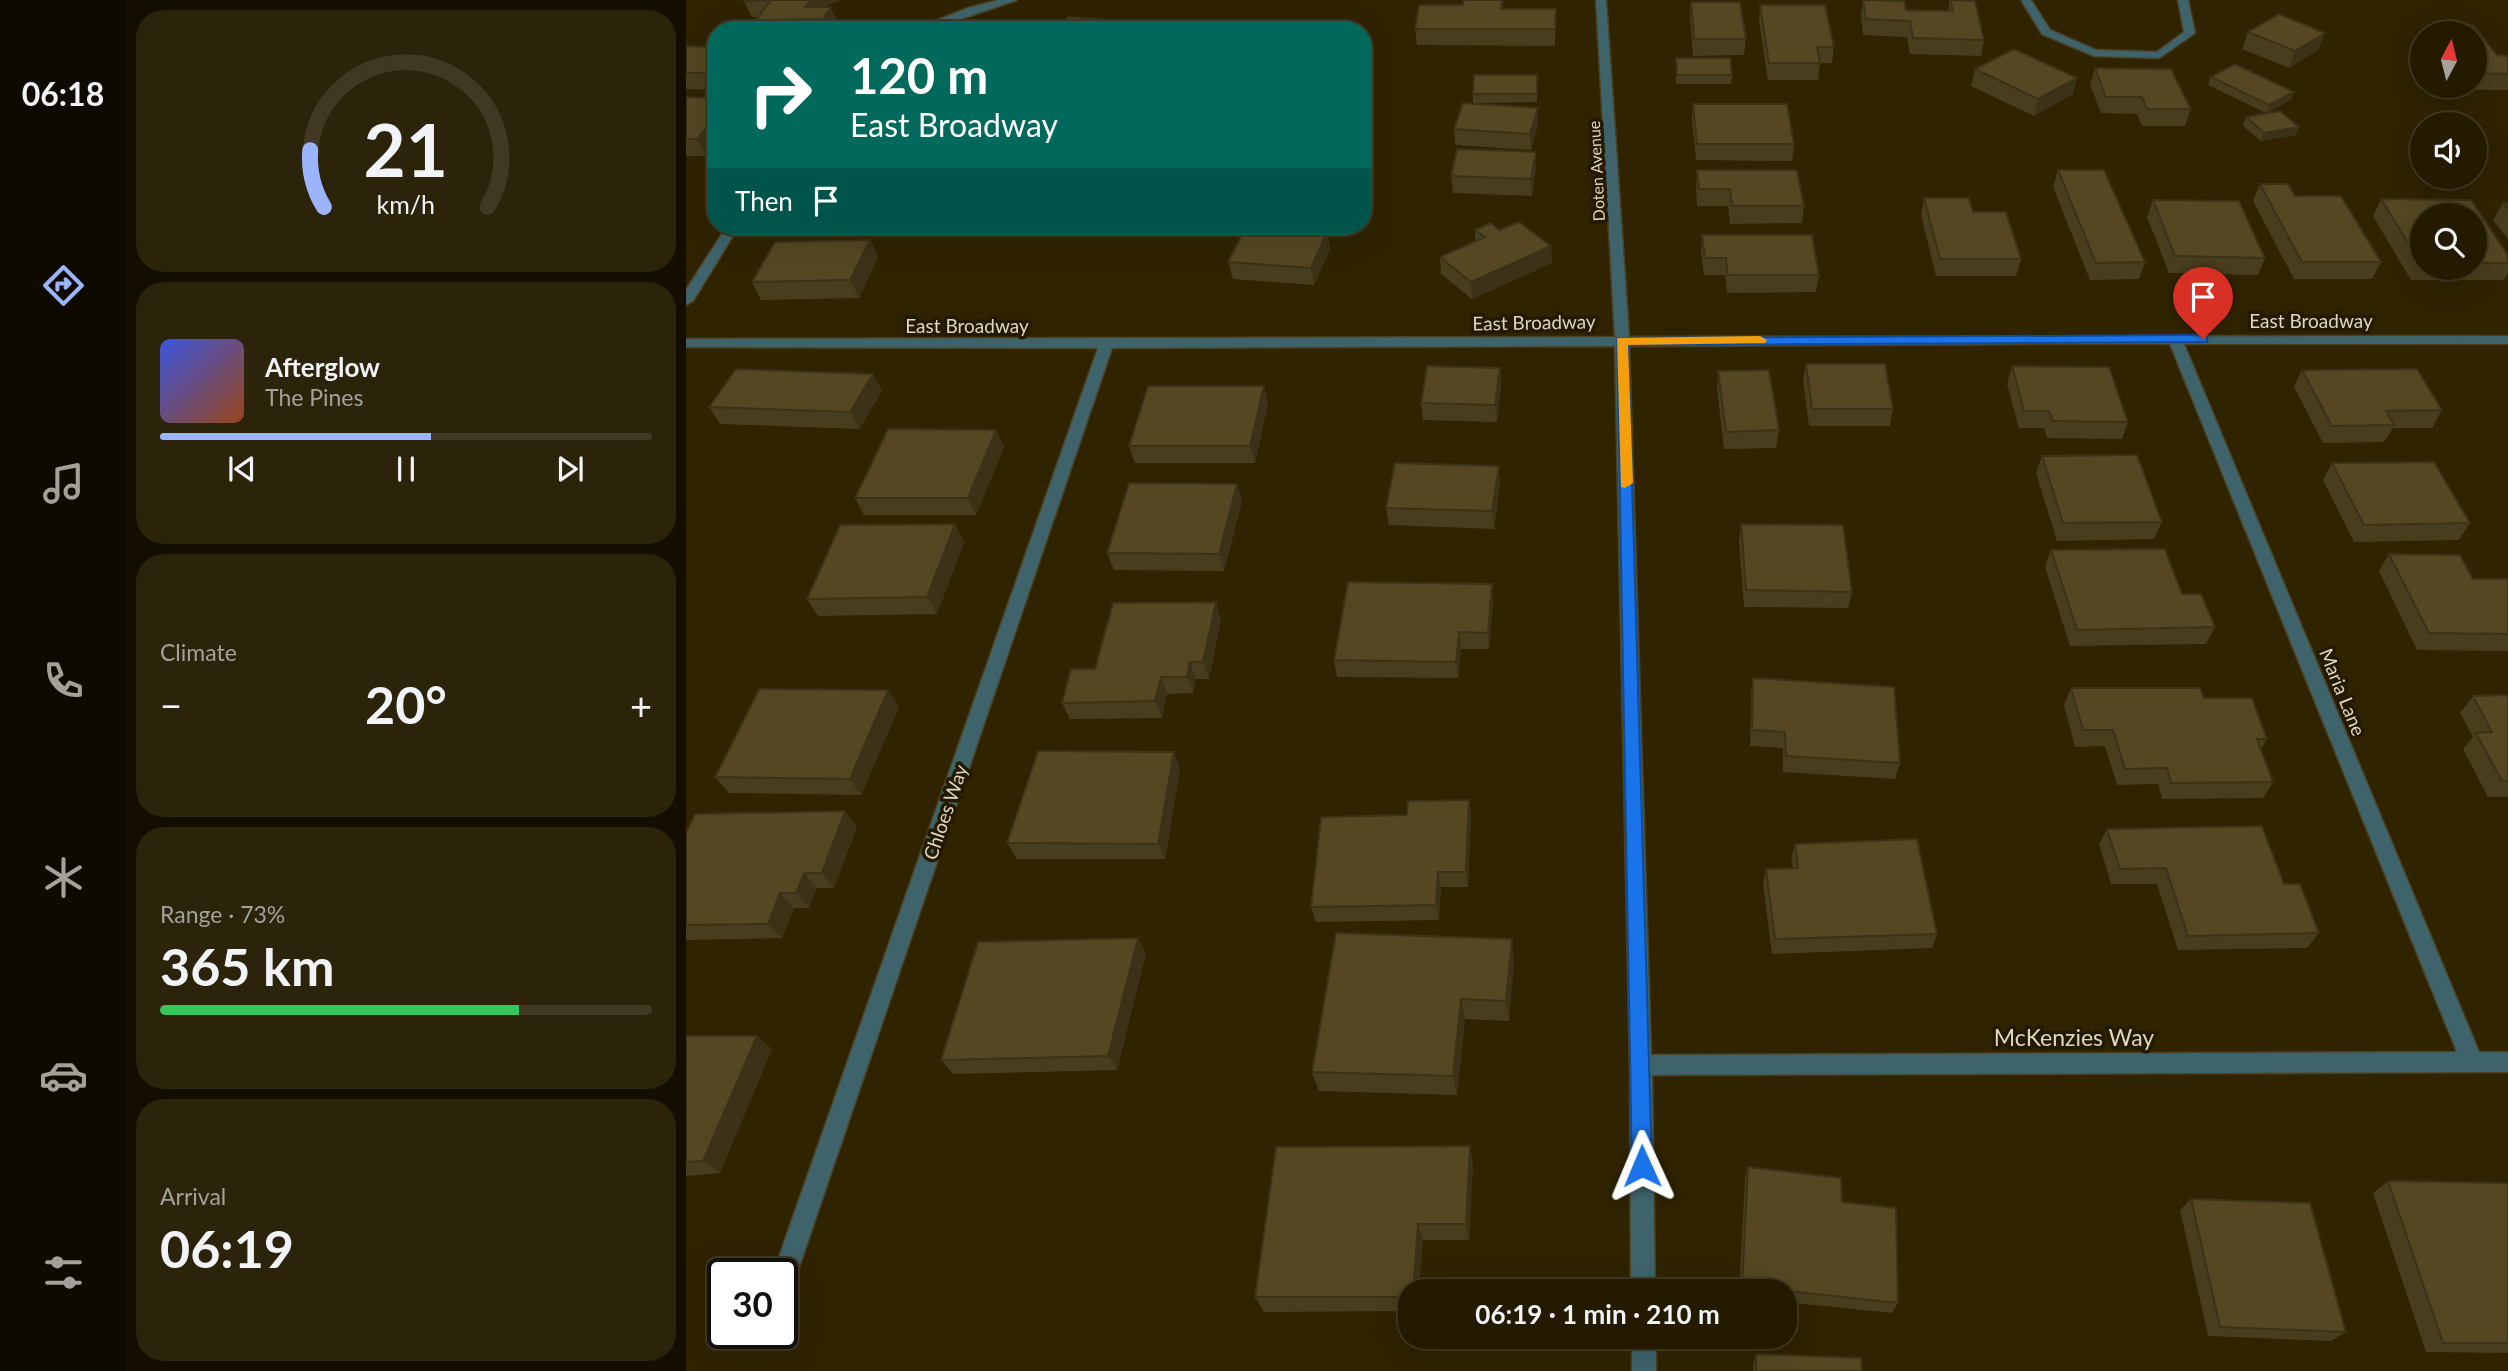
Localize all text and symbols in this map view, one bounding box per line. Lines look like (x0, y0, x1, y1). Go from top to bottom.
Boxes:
north arrow (2410, 21, 2487, 98)
map controls (2410, 21, 2487, 280)
text: 120 m (850, 46, 988, 104)
icon: right (735, 49, 826, 140)
text: 06:18 (22, 74, 104, 113)
text: 21 (364, 105, 448, 193)
text: East Broadway (850, 105, 1058, 144)
button: sound (2410, 112, 2487, 189)
street label: Doten Avenue (1584, 120, 1608, 222)
icon: arrive (807, 182, 845, 220)
text: Then (735, 185, 793, 217)
text: km/h (377, 189, 435, 219)
button: search (2410, 203, 2487, 280)
icon: directions (39, 261, 88, 310)
pin (2173, 267, 2233, 339)
icon: arrive (2184, 278, 2222, 316)
street label: East Broadway (1472, 309, 1596, 335)
street label: East Broadway (2249, 309, 2373, 332)
street label: East Broadway (905, 314, 1029, 337)
text: Afterglow (265, 351, 380, 383)
text: The Pines (265, 383, 363, 411)
icon: previous (223, 450, 261, 488)
icon: pause (387, 450, 425, 488)
icon: next (551, 450, 589, 488)
icon: music (39, 459, 88, 508)
text: Climate (160, 638, 237, 666)
street label: Maria Lane (2315, 645, 2371, 739)
icon: phone (39, 656, 88, 705)
text: 20° (365, 673, 447, 735)
text: − (160, 682, 182, 728)
text: + (630, 682, 652, 728)
street label: Chloes Way (918, 761, 972, 863)
icon: climate (39, 853, 88, 902)
text: Range · 73% (160, 900, 285, 928)
text: 365 km (160, 935, 334, 997)
street label: McKenzies Way (1994, 1023, 2154, 1051)
icon: car (39, 1051, 88, 1100)
position arrow (1605, 1129, 1679, 1203)
text: Arrival (160, 1182, 226, 1210)
text: 06:19 (160, 1217, 294, 1279)
icon: filters (39, 1248, 88, 1297)
speed limit sign: 30 (707, 1258, 798, 1349)
text: 06:19 · 1 min · 210 m (1475, 1298, 1720, 1330)

